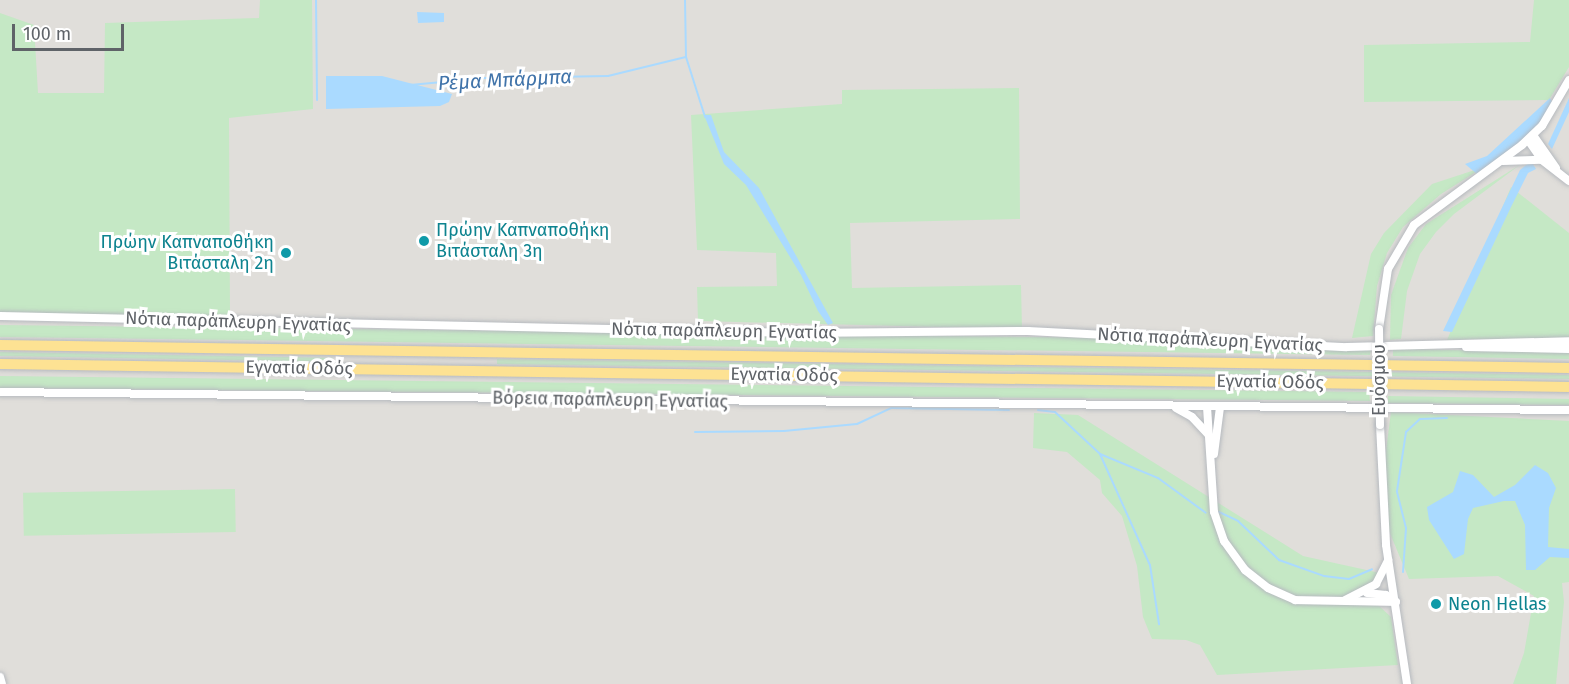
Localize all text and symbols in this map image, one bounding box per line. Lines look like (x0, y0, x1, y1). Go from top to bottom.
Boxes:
scale bar (15, 12, 128, 50)
text: 100 m (23, 23, 71, 45)
water label: Ρέμα Μπάρμπα (437, 64, 573, 96)
place label: Πρώην Καπναποθήκη Βιτάσταλη 3η (436, 220, 610, 262)
place label: Πρώην Καπναποθήκη Βιτάσταλη 2η (100, 232, 274, 274)
marker: Πρώην Καπναποθήκη Βιτάσταλη 3η (417, 234, 431, 248)
marker: Πρώην Καπναποθήκη Βιτάσταλη 2η (279, 246, 293, 260)
street label: Νότια παράπλευρη Εγνατίας (125, 307, 351, 337)
street label: Νότια παράπλευρη Εγνατίας (611, 318, 837, 344)
street label: Νότια παράπλευρη Εγνατίας (1097, 323, 1323, 357)
street label: Ευόσμου (1368, 344, 1390, 416)
street label: Εγνατία Οδός (245, 356, 353, 380)
street label: Εγνατία Οδός (730, 363, 838, 387)
street label: Εγνατία Οδός (1216, 370, 1324, 394)
street label: Βόρεια παράπλευρη Εγνατίας (492, 387, 728, 413)
place label: Neon Hellas (1448, 593, 1546, 615)
marker: Neon Hellas (1429, 597, 1443, 611)

